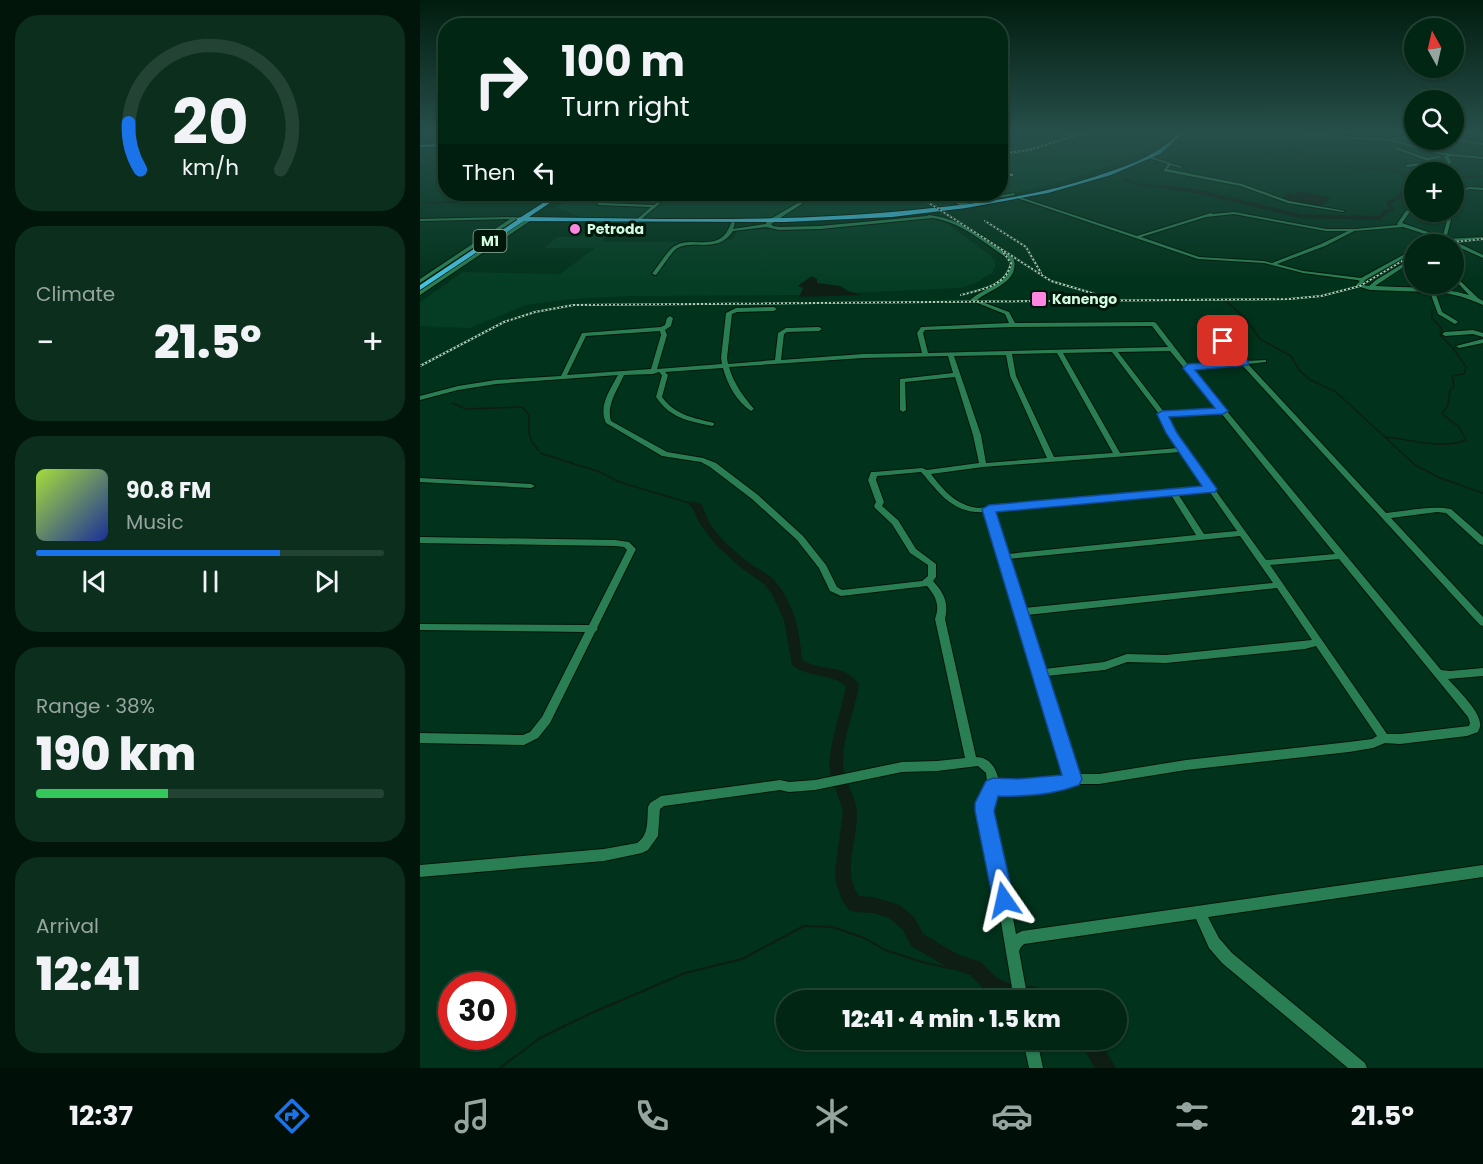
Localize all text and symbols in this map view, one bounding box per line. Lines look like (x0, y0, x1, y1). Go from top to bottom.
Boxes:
north arrow (1404, 18, 1464, 78)
map controls (1404, 18, 1464, 294)
text: 100 m (561, 32, 685, 91)
icon: right (462, 42, 540, 120)
text: 20 (172, 78, 248, 166)
text: Turn right (561, 88, 690, 125)
button: search (1404, 90, 1464, 150)
text: km/h (181, 152, 239, 183)
icon: left (528, 156, 561, 189)
text: Then (462, 157, 516, 188)
button: + (1404, 162, 1464, 222)
place label: Petroda (587, 219, 644, 239)
marker: Petroda (568, 222, 582, 236)
road number: M1 (474, 230, 506, 252)
button: − (1404, 234, 1464, 294)
text: Climate (36, 280, 115, 308)
place label: Kanengo (1052, 289, 1117, 309)
marker: Kanengo (1030, 290, 1048, 308)
text: 21.5° (154, 311, 262, 374)
pin (1197, 315, 1248, 366)
text: − (36, 319, 54, 366)
text: + (361, 319, 384, 366)
icon: arrive (1206, 324, 1239, 357)
text: 90.8 FM (126, 475, 211, 506)
text: Music (126, 508, 184, 536)
icon: previous (78, 565, 111, 598)
icon: pause (194, 565, 227, 598)
icon: next (310, 565, 343, 598)
text: Range · 38% (36, 692, 155, 720)
text: 190 km (36, 723, 196, 786)
position arrow (972, 868, 1036, 932)
text: Arrival (36, 912, 99, 940)
text: 12:41 (36, 943, 141, 1006)
speed limit sign: 30 (438, 972, 516, 1050)
text: 12:41 · 4 min · 1.5 km (842, 1004, 1061, 1035)
icon: directions (271, 1095, 313, 1137)
icon: music (451, 1095, 493, 1137)
icon: phone (631, 1095, 673, 1137)
icon: climate (811, 1095, 853, 1137)
icon: car (991, 1095, 1033, 1137)
icon: filters (1171, 1095, 1213, 1137)
text: 12:37 (69, 1097, 133, 1134)
text: 21.5° (1351, 1097, 1414, 1134)

